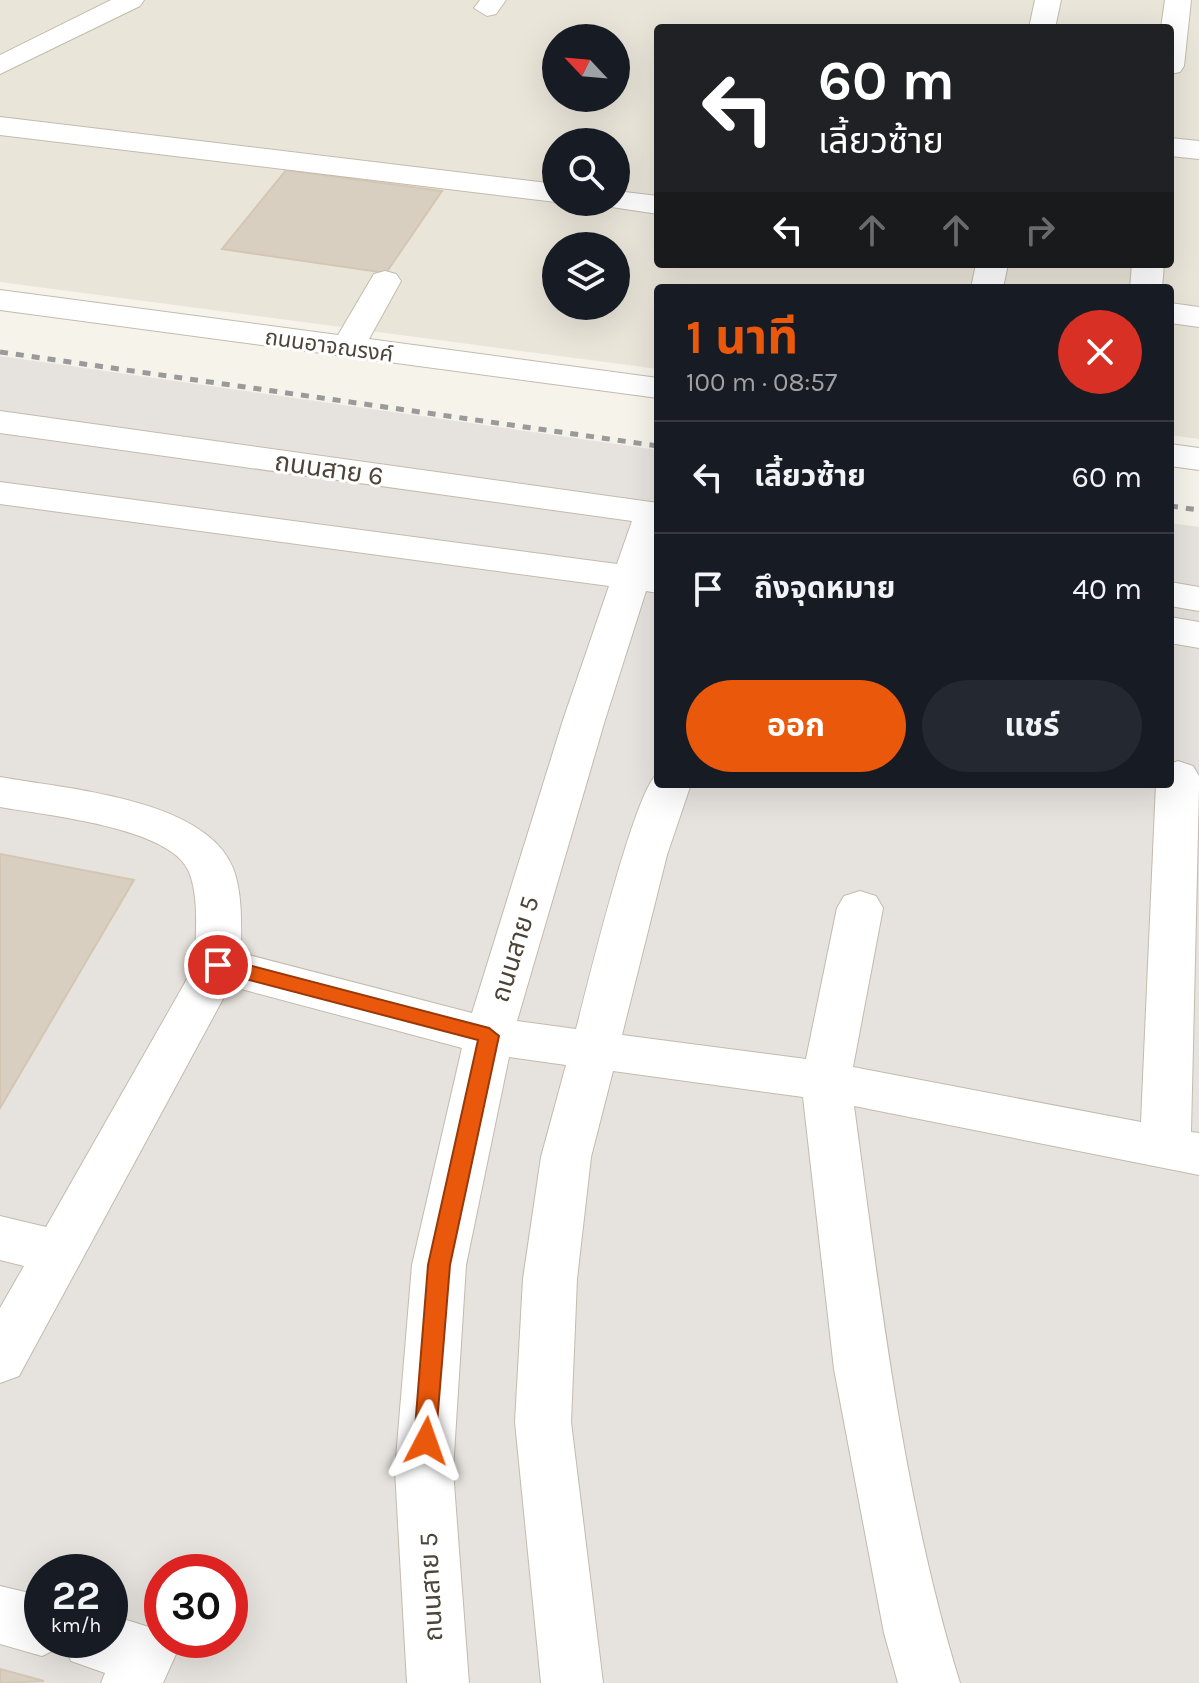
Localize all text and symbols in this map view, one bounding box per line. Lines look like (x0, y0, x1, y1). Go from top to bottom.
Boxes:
north arrow (542, 24, 630, 112)
map controls (542, 24, 630, 320)
text: 60 m (818, 48, 955, 113)
icon: left (686, 56, 790, 160)
text: เลี้ยวซ้าย (818, 120, 944, 162)
button: search (542, 128, 630, 216)
icon: left (766, 208, 810, 252)
icon: ahead (850, 208, 894, 252)
icon: ahead (934, 208, 978, 252)
icon: right (1018, 208, 1062, 252)
button: layers (542, 232, 630, 320)
text: 1 นาที (686, 309, 798, 365)
button: close (1058, 310, 1142, 394)
street label: ถนนอาจณรงค์ (263, 324, 395, 368)
text: 100 m · 08:57 (686, 367, 837, 398)
street label: ถนนสาย 6 (273, 446, 385, 492)
icon: left (686, 455, 730, 499)
text: เลี้ยวซ้าย (754, 458, 866, 494)
text: 60 m (1072, 459, 1142, 495)
icon: arrive (686, 567, 730, 611)
text: ถึงจุดหมาย (754, 570, 895, 606)
text: 40 m (1072, 571, 1142, 607)
button: ออก (686, 680, 906, 772)
button: แชร์ (922, 680, 1142, 772)
street label: ถนนสาย 5 (484, 892, 546, 1006)
pin (184, 931, 252, 999)
icon: arrive (196, 943, 240, 987)
position arrow (384, 1399, 468, 1483)
street label: ถนนสาย 5 (413, 1532, 449, 1642)
speed limit sign: 30 (144, 1554, 248, 1658)
text: 22 (52, 1572, 100, 1619)
text: km/h (51, 1614, 101, 1637)

